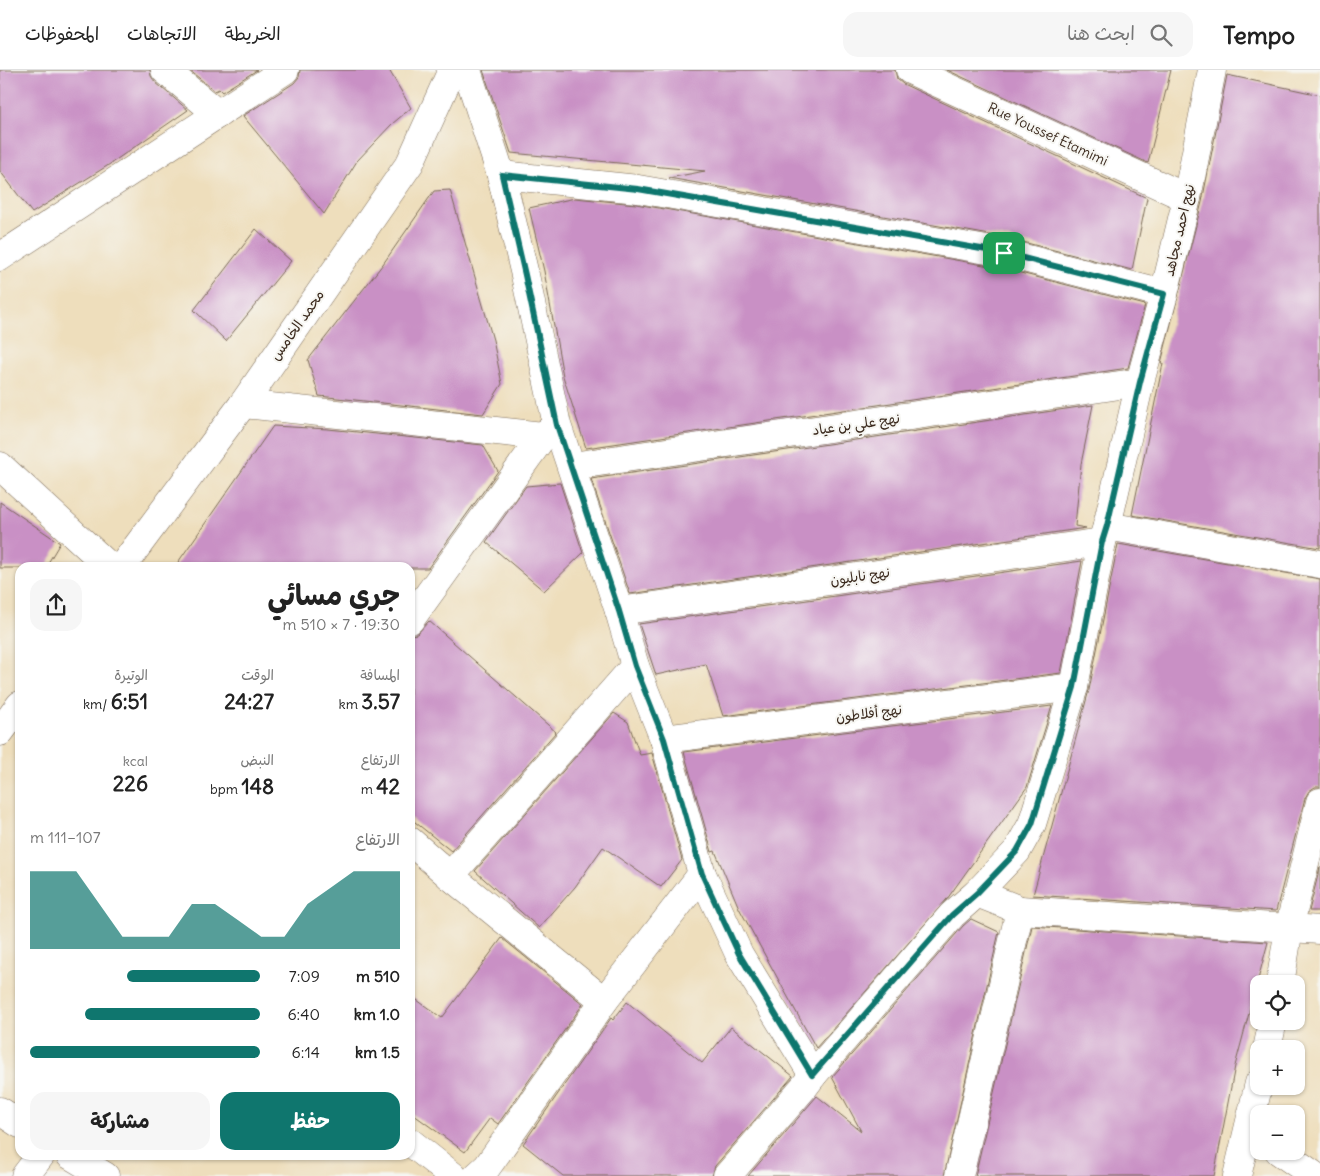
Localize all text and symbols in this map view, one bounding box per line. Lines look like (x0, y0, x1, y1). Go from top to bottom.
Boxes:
search box (843, 12, 1193, 57)
text: Tempo (1223, 20, 1295, 50)
text: ابحث هنا (1067, 21, 1135, 45)
icon: search (1147, 21, 1175, 49)
text: المحفوظات (25, 22, 99, 45)
text: الاتجاهات (127, 22, 197, 45)
text: الخريطة (225, 22, 281, 45)
street label: Rue Youssef Etamimi (985, 98, 1111, 170)
street label: نهج احمد مجاهد (1160, 182, 1199, 278)
pin (983, 232, 1025, 274)
icon: arrive (990, 239, 1018, 267)
street label: محمد الخامس (266, 286, 328, 364)
street label: نهج علي بن عياد (811, 409, 902, 443)
street label: نهج نابليون (829, 563, 891, 590)
text: جري مسائي (268, 577, 400, 613)
button: share (30, 579, 82, 631)
text: 19:30 · 7 × 510 m (283, 614, 400, 634)
text: الوتيرة (114, 666, 148, 684)
text: الوقت (241, 666, 274, 684)
text: المسافة (360, 666, 400, 684)
text: 6:51 (111, 688, 148, 715)
text: 24:27 (224, 688, 274, 715)
text: 3.57 (361, 688, 400, 715)
text: /km (83, 695, 111, 713)
text: km (339, 695, 361, 713)
street label: نهج أفلاطون (835, 700, 903, 727)
text: النبض (241, 751, 274, 769)
text: الارتفاع (361, 751, 400, 769)
text: kcal (123, 752, 148, 770)
text: 226 (113, 770, 148, 797)
text: 148 (241, 773, 274, 800)
text: 42 (376, 773, 400, 800)
text: bpm (210, 780, 241, 798)
text: m (361, 780, 376, 798)
text: 107–111 m (30, 827, 101, 847)
text: الارتفاع (355, 829, 400, 849)
text: 7:09 (289, 966, 320, 986)
text: 510 m (356, 966, 400, 986)
map controls (1250, 975, 1305, 1160)
button: locate (1250, 975, 1305, 1030)
text: 6:40 (287, 1004, 320, 1024)
text: 1.0 km (354, 1004, 400, 1024)
button: + (1250, 1040, 1305, 1095)
text: 6:14 (292, 1042, 320, 1062)
text: 1.5 km (355, 1042, 400, 1062)
button: مشاركة (30, 1092, 210, 1150)
button: حفظ (220, 1092, 400, 1150)
button: − (1250, 1105, 1305, 1160)

